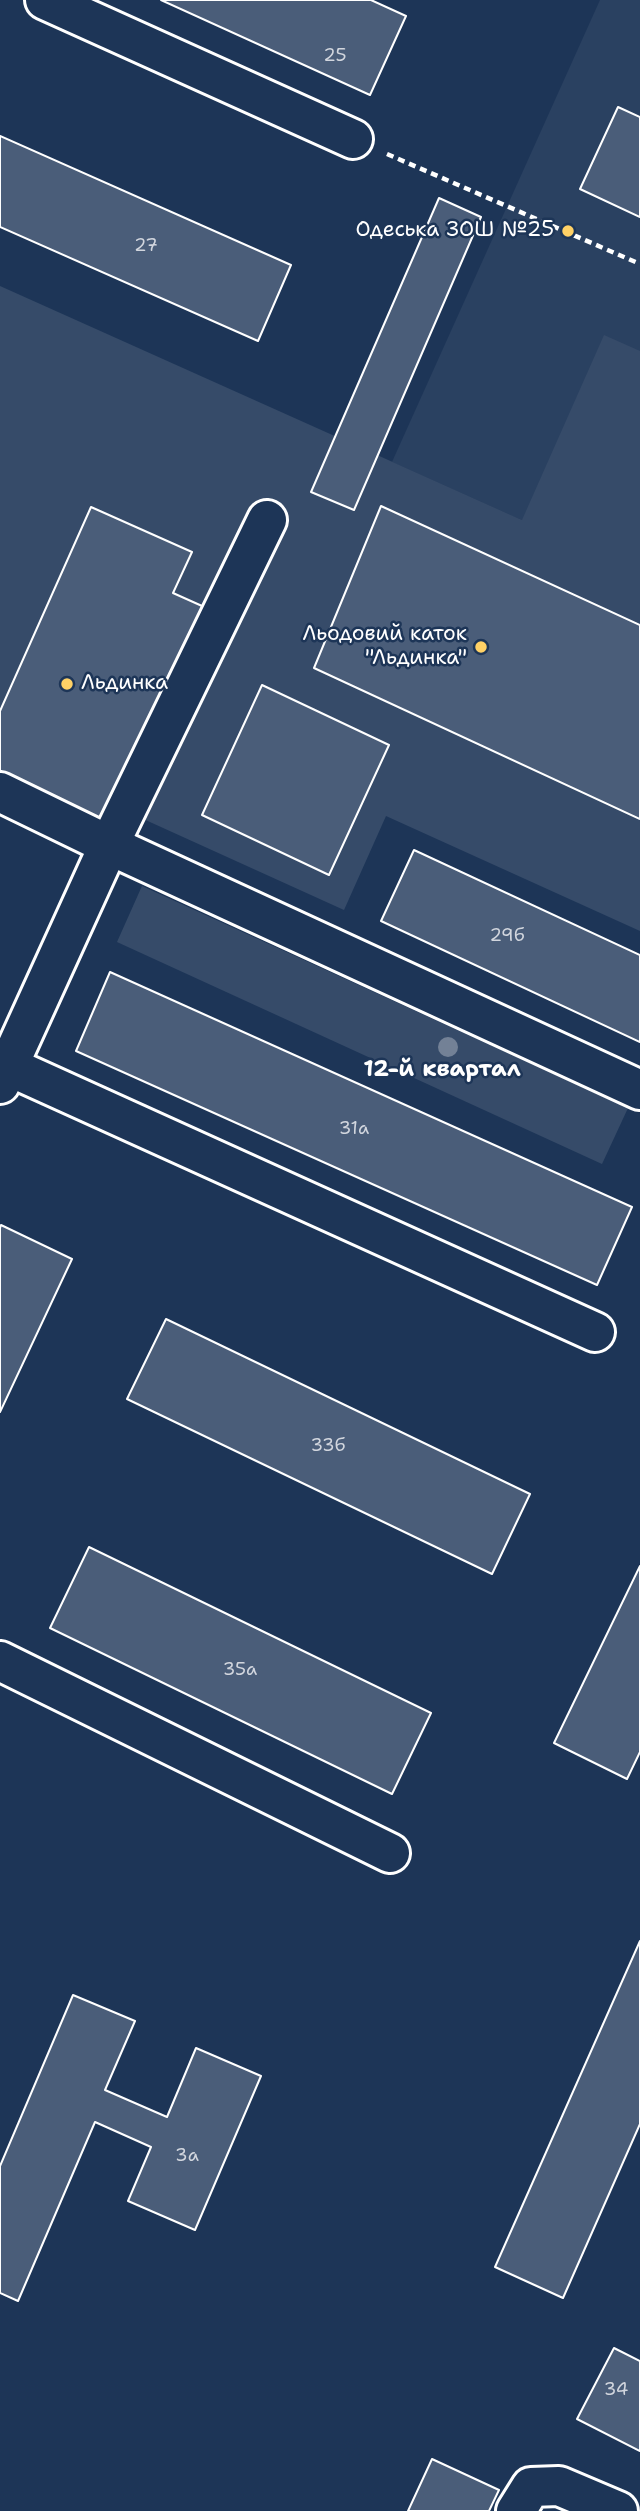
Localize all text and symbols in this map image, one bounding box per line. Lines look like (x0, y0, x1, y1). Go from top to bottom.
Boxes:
house number: 25 (323, 45, 347, 67)
place label: Одеська ЗОШ №25 (355, 218, 554, 244)
marker: Одеська ЗОШ №25 (560, 223, 576, 239)
house number: 27 (134, 235, 158, 257)
place label: Льодовий каток "Льдинка" (302, 622, 467, 672)
marker: Льодовий каток "Льдинка" (473, 639, 489, 655)
place label: Льдинка (81, 671, 168, 697)
marker: Льдинка (59, 676, 75, 692)
house number: 29б (489, 925, 525, 947)
district label: 12-й квартал (363, 1056, 521, 1084)
house number: 31а (339, 1118, 369, 1140)
house number: 33б (311, 1435, 345, 1457)
house number: 35а (223, 1659, 257, 1681)
house number: 3а (175, 2145, 199, 2167)
house number: 34 (604, 2379, 628, 2401)

